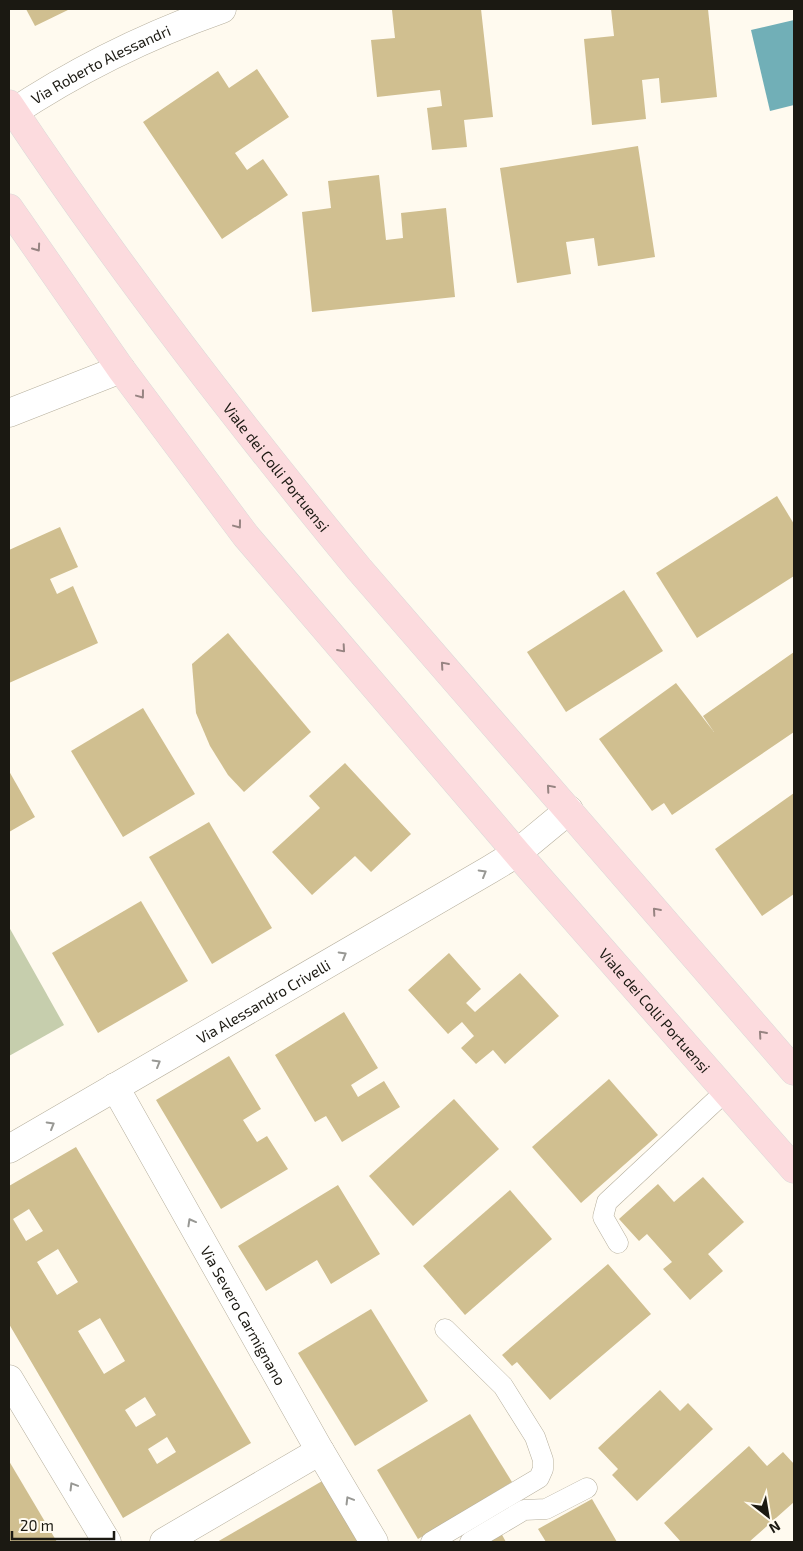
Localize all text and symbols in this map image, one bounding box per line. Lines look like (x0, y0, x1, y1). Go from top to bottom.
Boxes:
street label: Via Roberto Alessandri (28, 21, 173, 108)
one-way arrow (31, 242, 40, 252)
one-way arrow (135, 389, 143, 398)
street label: Viale dei Colli Portuensi (220, 399, 333, 535)
one-way arrow (232, 519, 240, 528)
one-way arrow (337, 644, 346, 653)
one-way arrow (440, 662, 449, 671)
one-way arrow (547, 785, 556, 794)
one-way arrow (478, 870, 487, 880)
one-way arrow (653, 908, 662, 917)
street label: Viale dei Colli Portuensi (596, 944, 714, 1076)
one-way arrow (338, 951, 347, 961)
street label: Via Alessandro Crivelli (193, 955, 333, 1047)
one-way arrow (759, 1031, 768, 1040)
one-way arrow (152, 1059, 161, 1069)
one-way arrow (45, 1121, 54, 1131)
one-way arrow (187, 1219, 197, 1228)
street label: Via Severo Carmignano (197, 1243, 290, 1388)
one-way arrow (70, 1482, 80, 1491)
north arrow (743, 1491, 793, 1541)
one-way arrow (346, 1497, 356, 1506)
scale bar (12, 1508, 115, 1540)
text: 20 m (20, 1516, 54, 1534)
text: N (766, 1518, 784, 1537)

